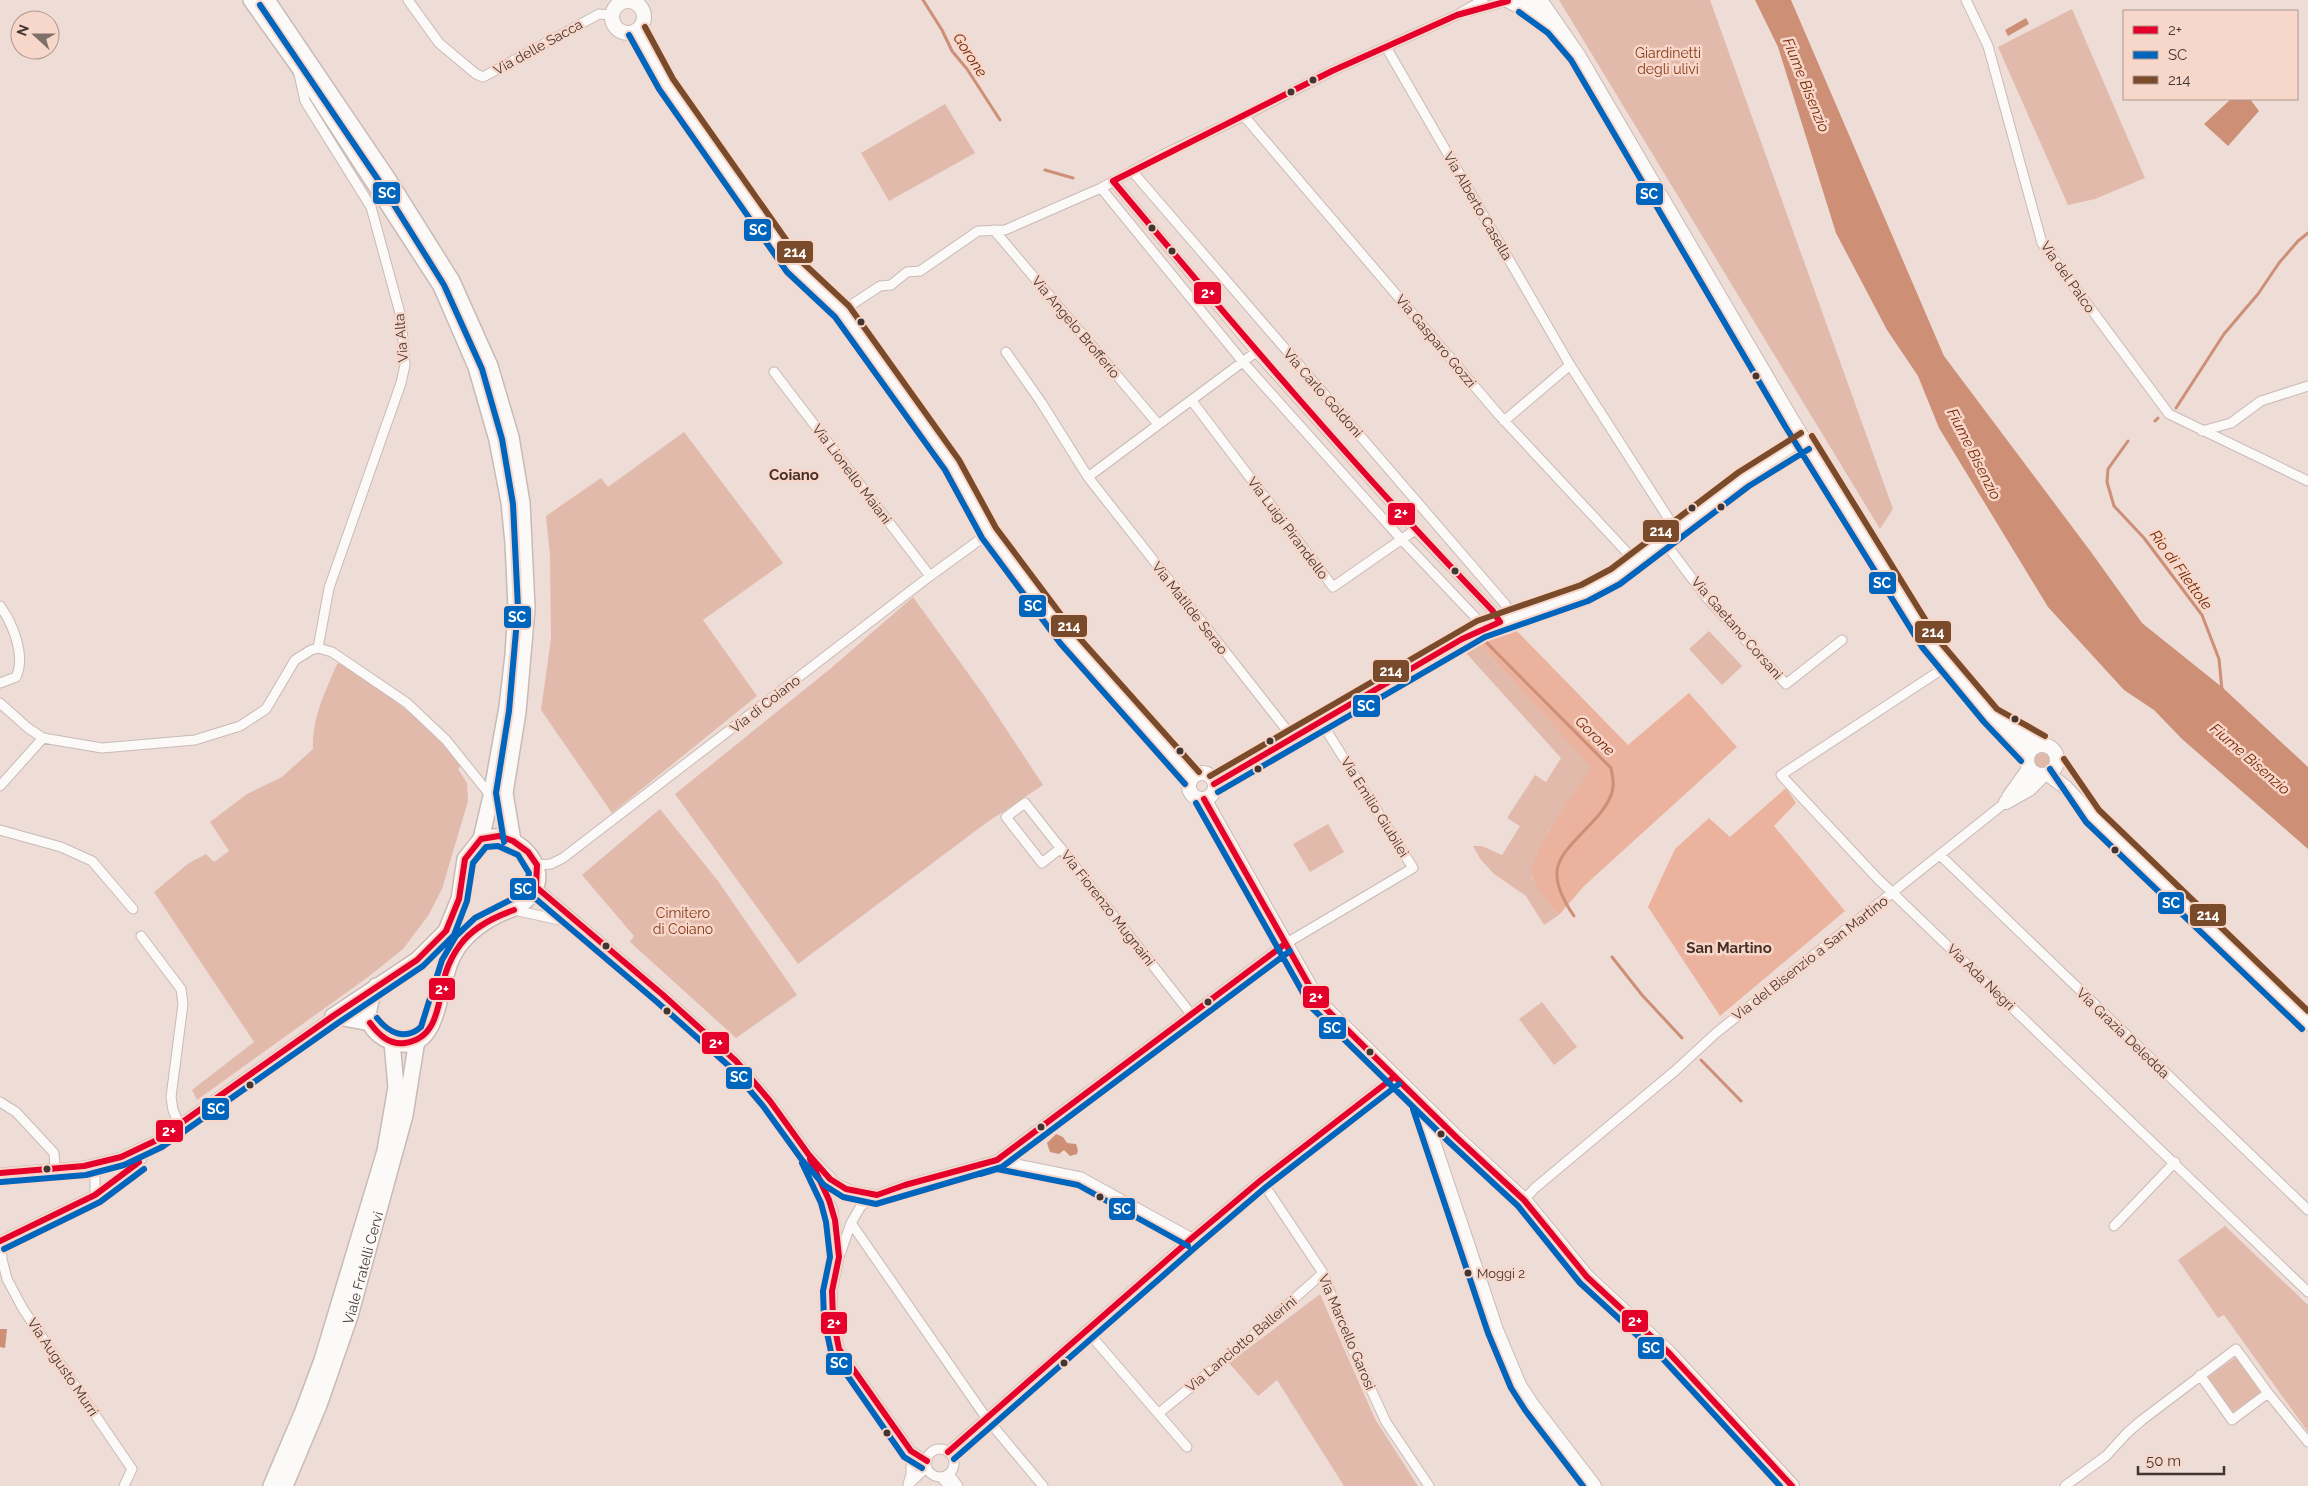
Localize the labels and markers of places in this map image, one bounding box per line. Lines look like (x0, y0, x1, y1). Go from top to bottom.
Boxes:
unlabelled marker (1308, 75, 1318, 85)
unlabelled marker (1286, 87, 1296, 97)
unlabelled marker (1147, 223, 1157, 233)
unlabelled marker (1167, 246, 1177, 256)
unlabelled marker (856, 317, 866, 327)
unlabelled marker (1751, 371, 1761, 381)
unlabelled marker (1716, 502, 1726, 512)
unlabelled marker (1687, 503, 1697, 513)
unlabelled marker (1450, 566, 1460, 576)
unlabelled marker (2010, 714, 2020, 724)
unlabelled marker (1265, 736, 1275, 746)
unlabelled marker (1175, 746, 1185, 756)
unlabelled marker (1253, 764, 1263, 774)
unlabelled marker (2110, 845, 2120, 855)
unlabelled marker (601, 941, 611, 951)
unlabelled marker (1203, 997, 1213, 1007)
unlabelled marker (662, 1006, 672, 1016)
unlabelled marker (1365, 1047, 1375, 1057)
unlabelled marker (245, 1080, 255, 1090)
unlabelled marker (1036, 1122, 1046, 1132)
unlabelled marker (1436, 1129, 1446, 1139)
unlabelled marker (42, 1164, 52, 1174)
unlabelled marker (1095, 1192, 1105, 1202)
place label: Moggi 2 (1477, 1266, 1525, 1281)
marker: Moggi 2 (1463, 1268, 1473, 1278)
unlabelled marker (1059, 1358, 1069, 1368)
unlabelled marker (882, 1428, 892, 1438)

